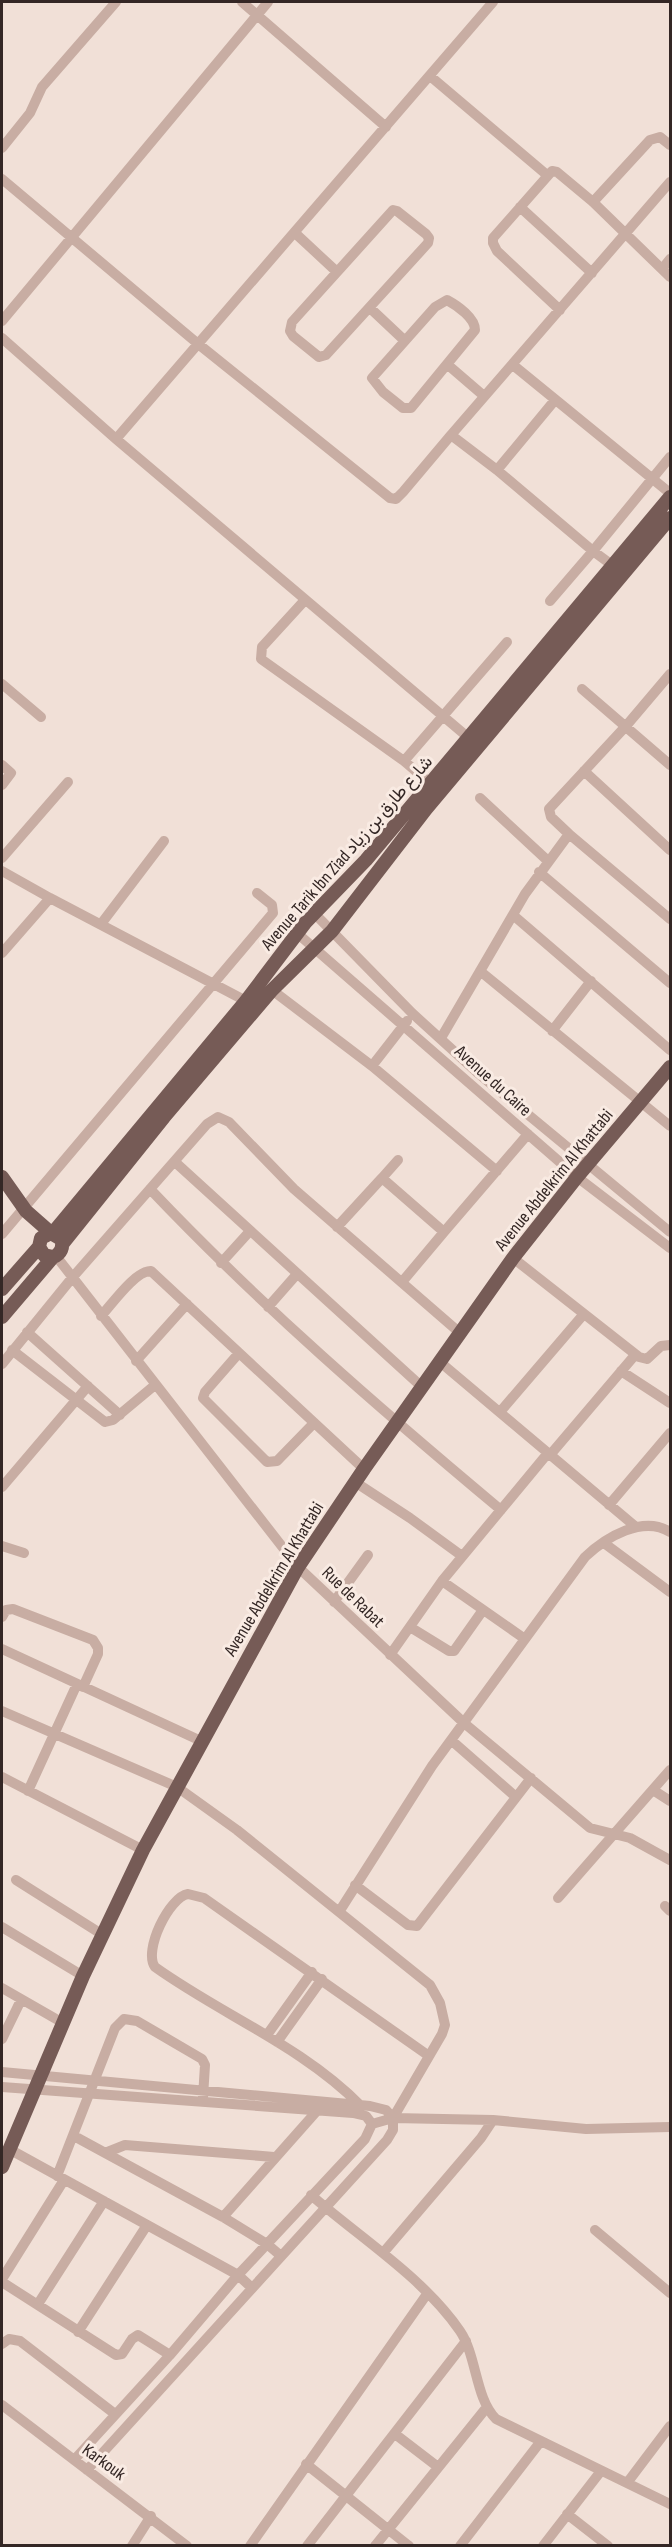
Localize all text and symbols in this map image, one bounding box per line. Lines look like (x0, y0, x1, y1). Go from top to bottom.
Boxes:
street label: Avenue Tarik Ibn Ziad شارع طارق بن زياد (256, 752, 438, 956)
street label: Avenue du Caire (450, 1041, 536, 1121)
street label: Avenue Abdelkrim Al Khattabi (490, 1105, 617, 1256)
street label: Avenue Abdelkrim Al Khattabi (219, 1498, 328, 1661)
street label: Rue de Rabat (317, 1562, 389, 1632)
street label: Karkouk (78, 2439, 130, 2485)

